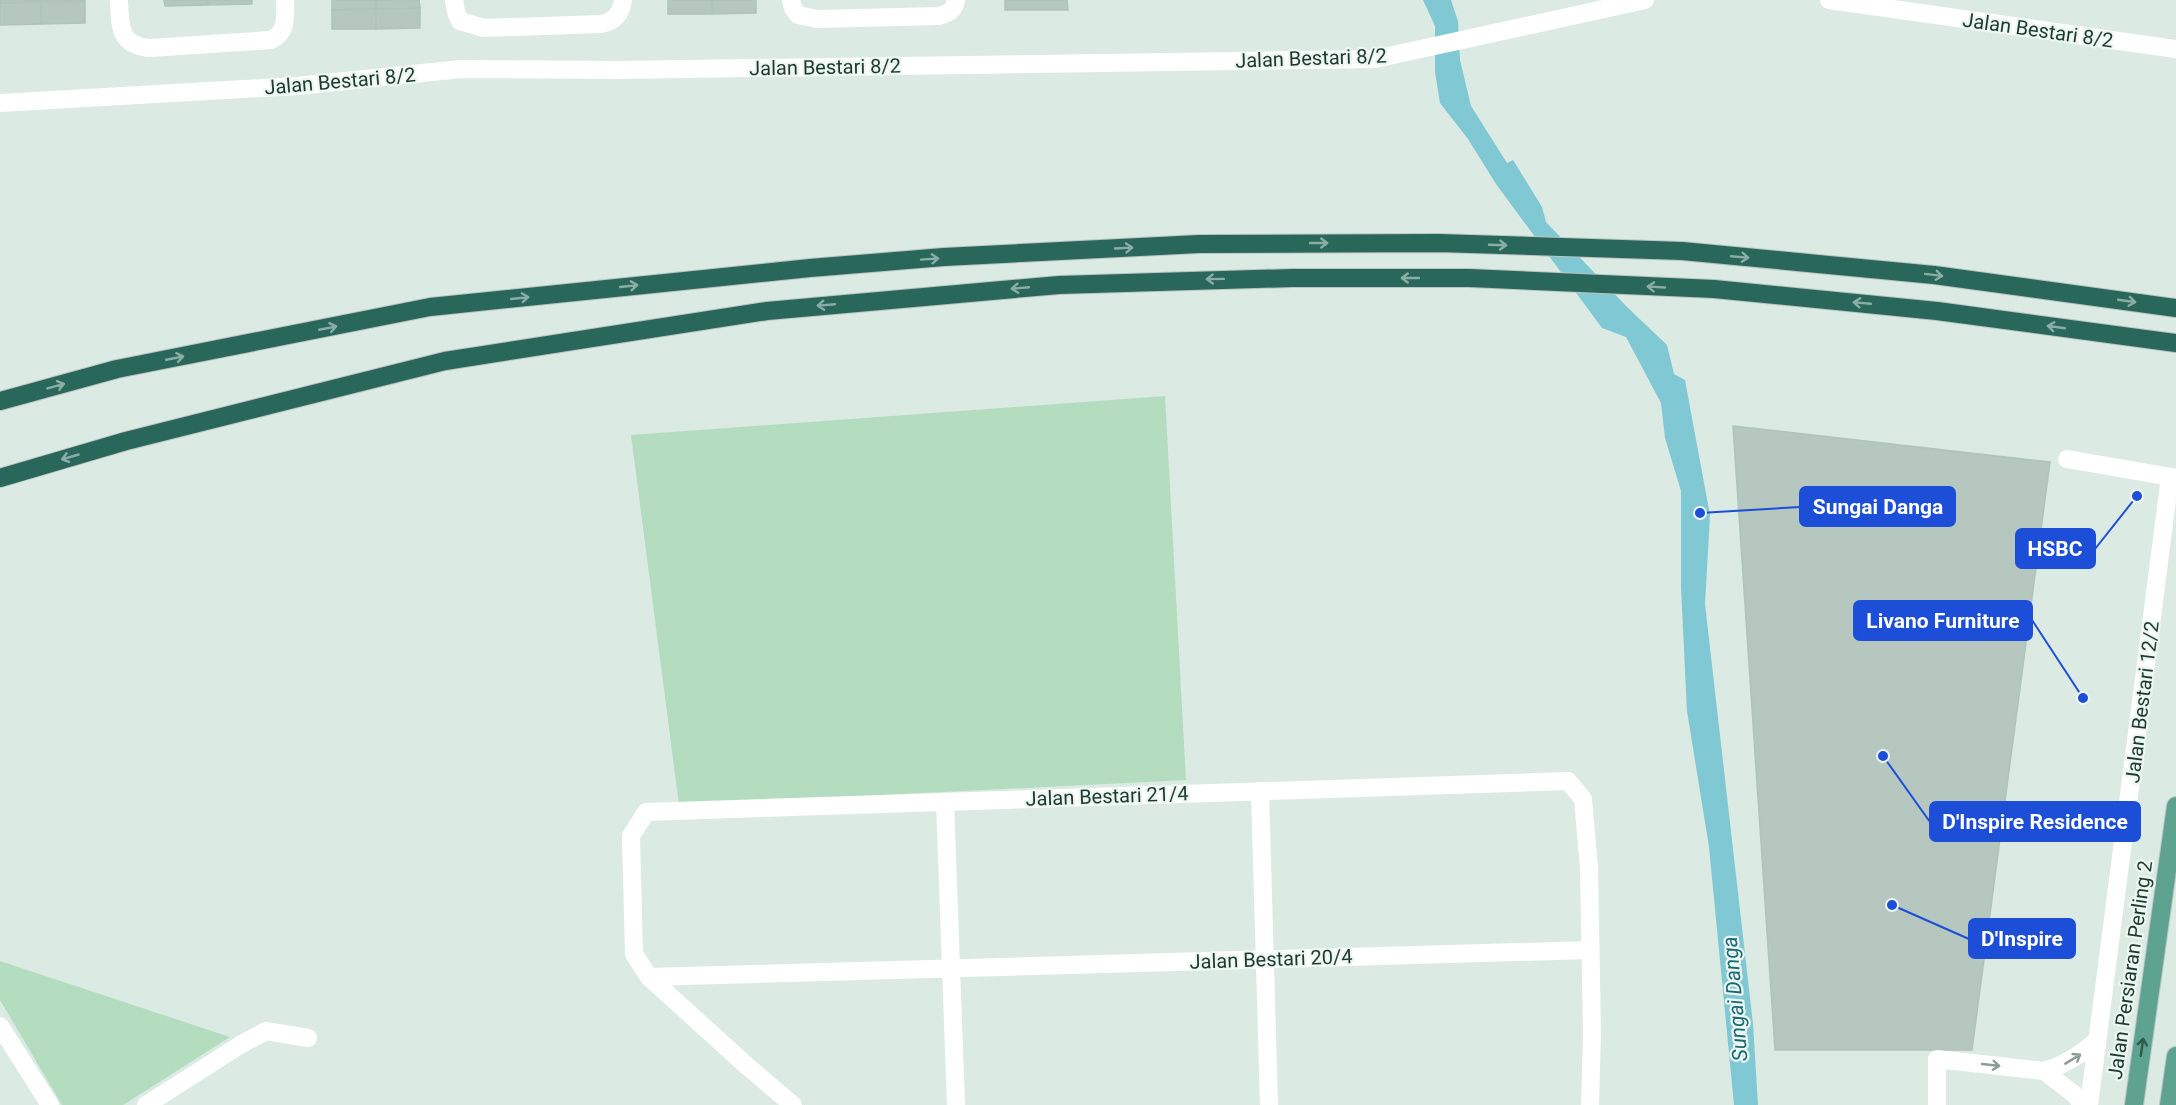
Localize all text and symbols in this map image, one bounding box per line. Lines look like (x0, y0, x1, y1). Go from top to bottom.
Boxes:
street label: Jalan Bestari 8/2 (1961, 8, 2115, 52)
street label: Jalan Bestari 8/2 (1235, 43, 1387, 73)
street label: Jalan Bestari 8/2 (749, 54, 901, 80)
street label: Jalan Bestari 8/2 (263, 62, 417, 100)
one-way arrow (1309, 237, 1329, 249)
one-way arrow (1487, 239, 1507, 250)
one-way arrow (1114, 242, 1134, 253)
one-way arrow (1730, 252, 1750, 263)
one-way arrow (919, 253, 939, 264)
one-way arrow (1924, 270, 1944, 281)
one-way arrow (1401, 272, 1421, 284)
one-way arrow (1206, 273, 1226, 285)
one-way arrow (619, 281, 639, 292)
one-way arrow (1646, 281, 1666, 292)
one-way arrow (1011, 283, 1031, 294)
one-way arrow (510, 292, 529, 303)
one-way arrow (2117, 296, 2137, 307)
one-way arrow (1853, 297, 1873, 308)
one-way arrow (817, 300, 837, 311)
one-way arrow (2046, 321, 2066, 332)
one-way arrow (317, 322, 337, 333)
one-way arrow (164, 352, 184, 363)
one-way arrow (47, 380, 66, 391)
one-way arrow (61, 452, 80, 464)
callout: Sungai Danga (1800, 487, 1955, 526)
text: Sungai Danga (1813, 495, 1943, 519)
callout: HSBC (2016, 529, 2095, 568)
text: HSBC (2028, 537, 2083, 561)
callout: Livano Furniture (1854, 601, 2032, 640)
text: Livano Furniture (1866, 609, 2020, 633)
street label: Jalan Bestari 12/2 (2120, 620, 2164, 784)
street label: Jalan Bestari 21/4 (1025, 781, 1189, 811)
callout: D'Inspire Residence (1930, 802, 2140, 841)
text: D'Inspire Residence (1942, 810, 2128, 834)
street label: Jalan Persiaran Perling 2 (2103, 859, 2157, 1081)
callout: D'Inspire (1969, 919, 2075, 958)
text: D'Inspire (1981, 927, 2063, 951)
water label: Sungai Danga (1718, 935, 1752, 1063)
street label: Jalan Bestari 20/4 (1189, 944, 1353, 974)
one-way arrow (2137, 1038, 2148, 1058)
one-way arrow (2064, 1053, 2081, 1065)
one-way arrow (1980, 1060, 2000, 1071)

